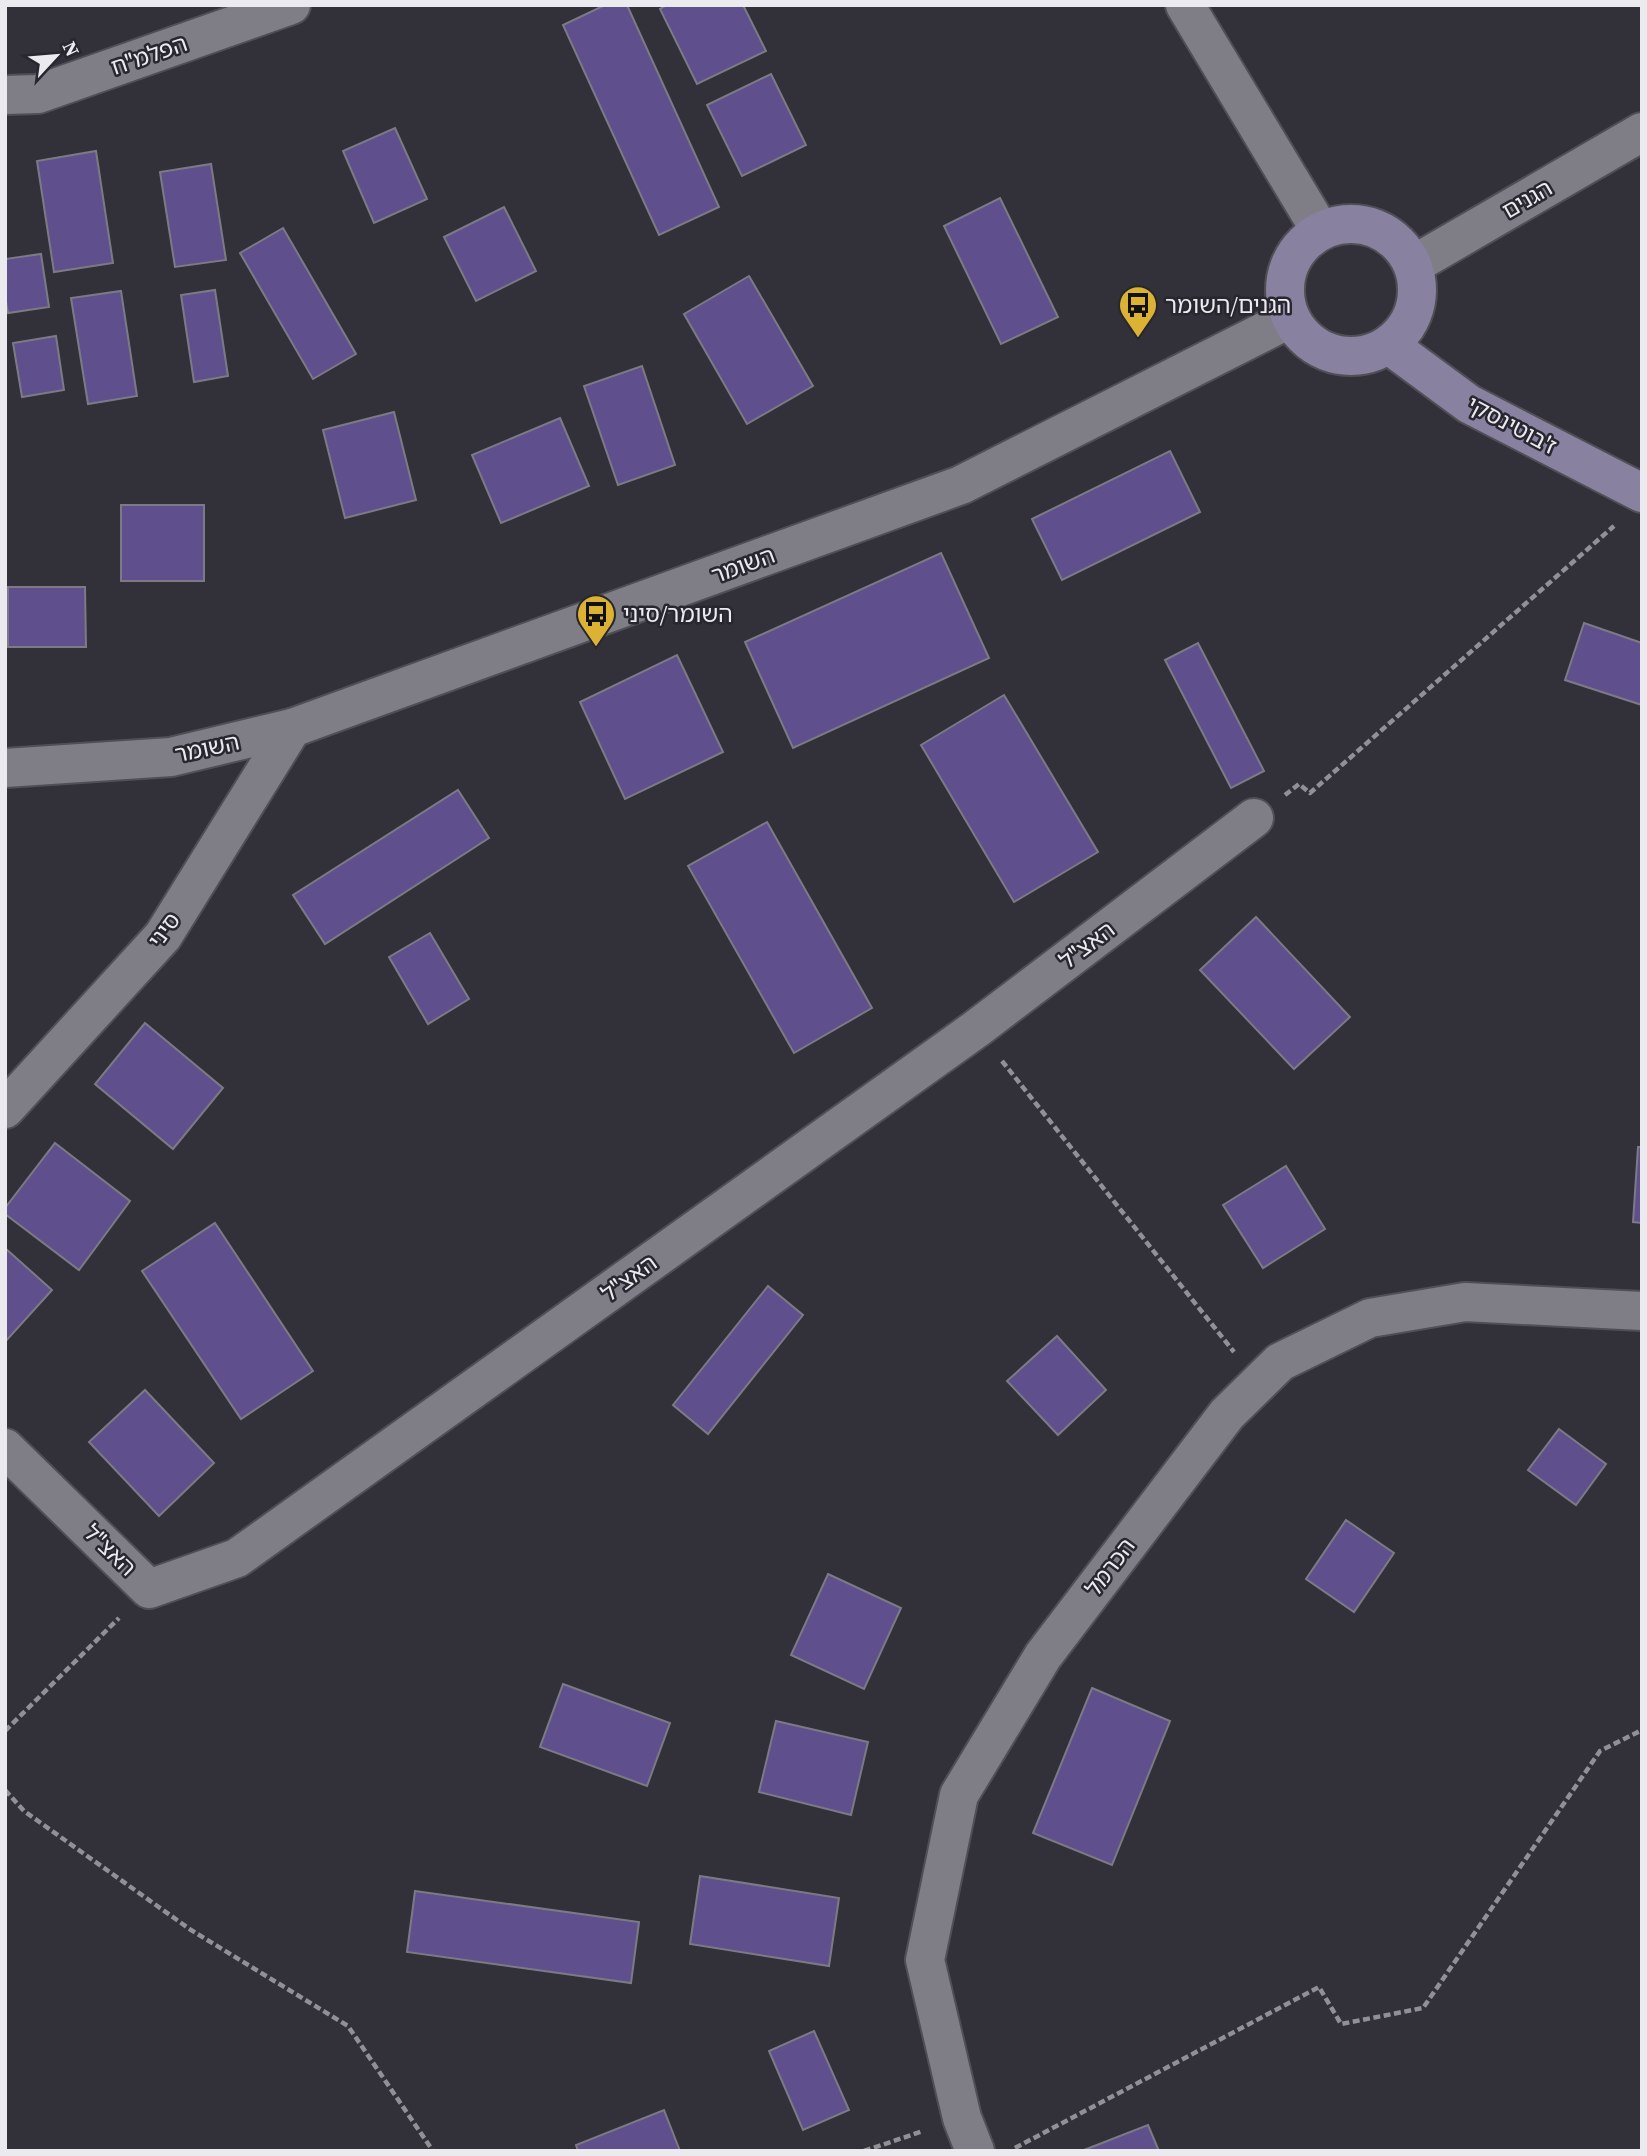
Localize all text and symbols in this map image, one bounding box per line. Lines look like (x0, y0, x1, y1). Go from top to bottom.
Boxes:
north arrow (21, 21, 91, 91)
street label: הפלמ"ח (107, 27, 191, 83)
text: N (57, 37, 86, 61)
street label: הגנים (1496, 172, 1558, 226)
bus stop icon: הגנים/השומר (1117, 284, 1159, 339)
place label: הגנים/השומר (1165, 289, 1291, 321)
street label: ז'בוטינסקי (1461, 388, 1563, 462)
street label: השומר (707, 539, 779, 591)
bus stop icon: השומר/סיני (575, 593, 617, 648)
place label: השומר/סיני (623, 598, 733, 630)
street label: השומר (172, 726, 242, 770)
street label: סיני (140, 906, 188, 954)
street label: האצ"ל (1053, 914, 1121, 976)
street label: האצ"ל (595, 1247, 663, 1309)
street label: האצ"ל (77, 1517, 143, 1583)
street label: הכרמל (1078, 1531, 1142, 1603)

